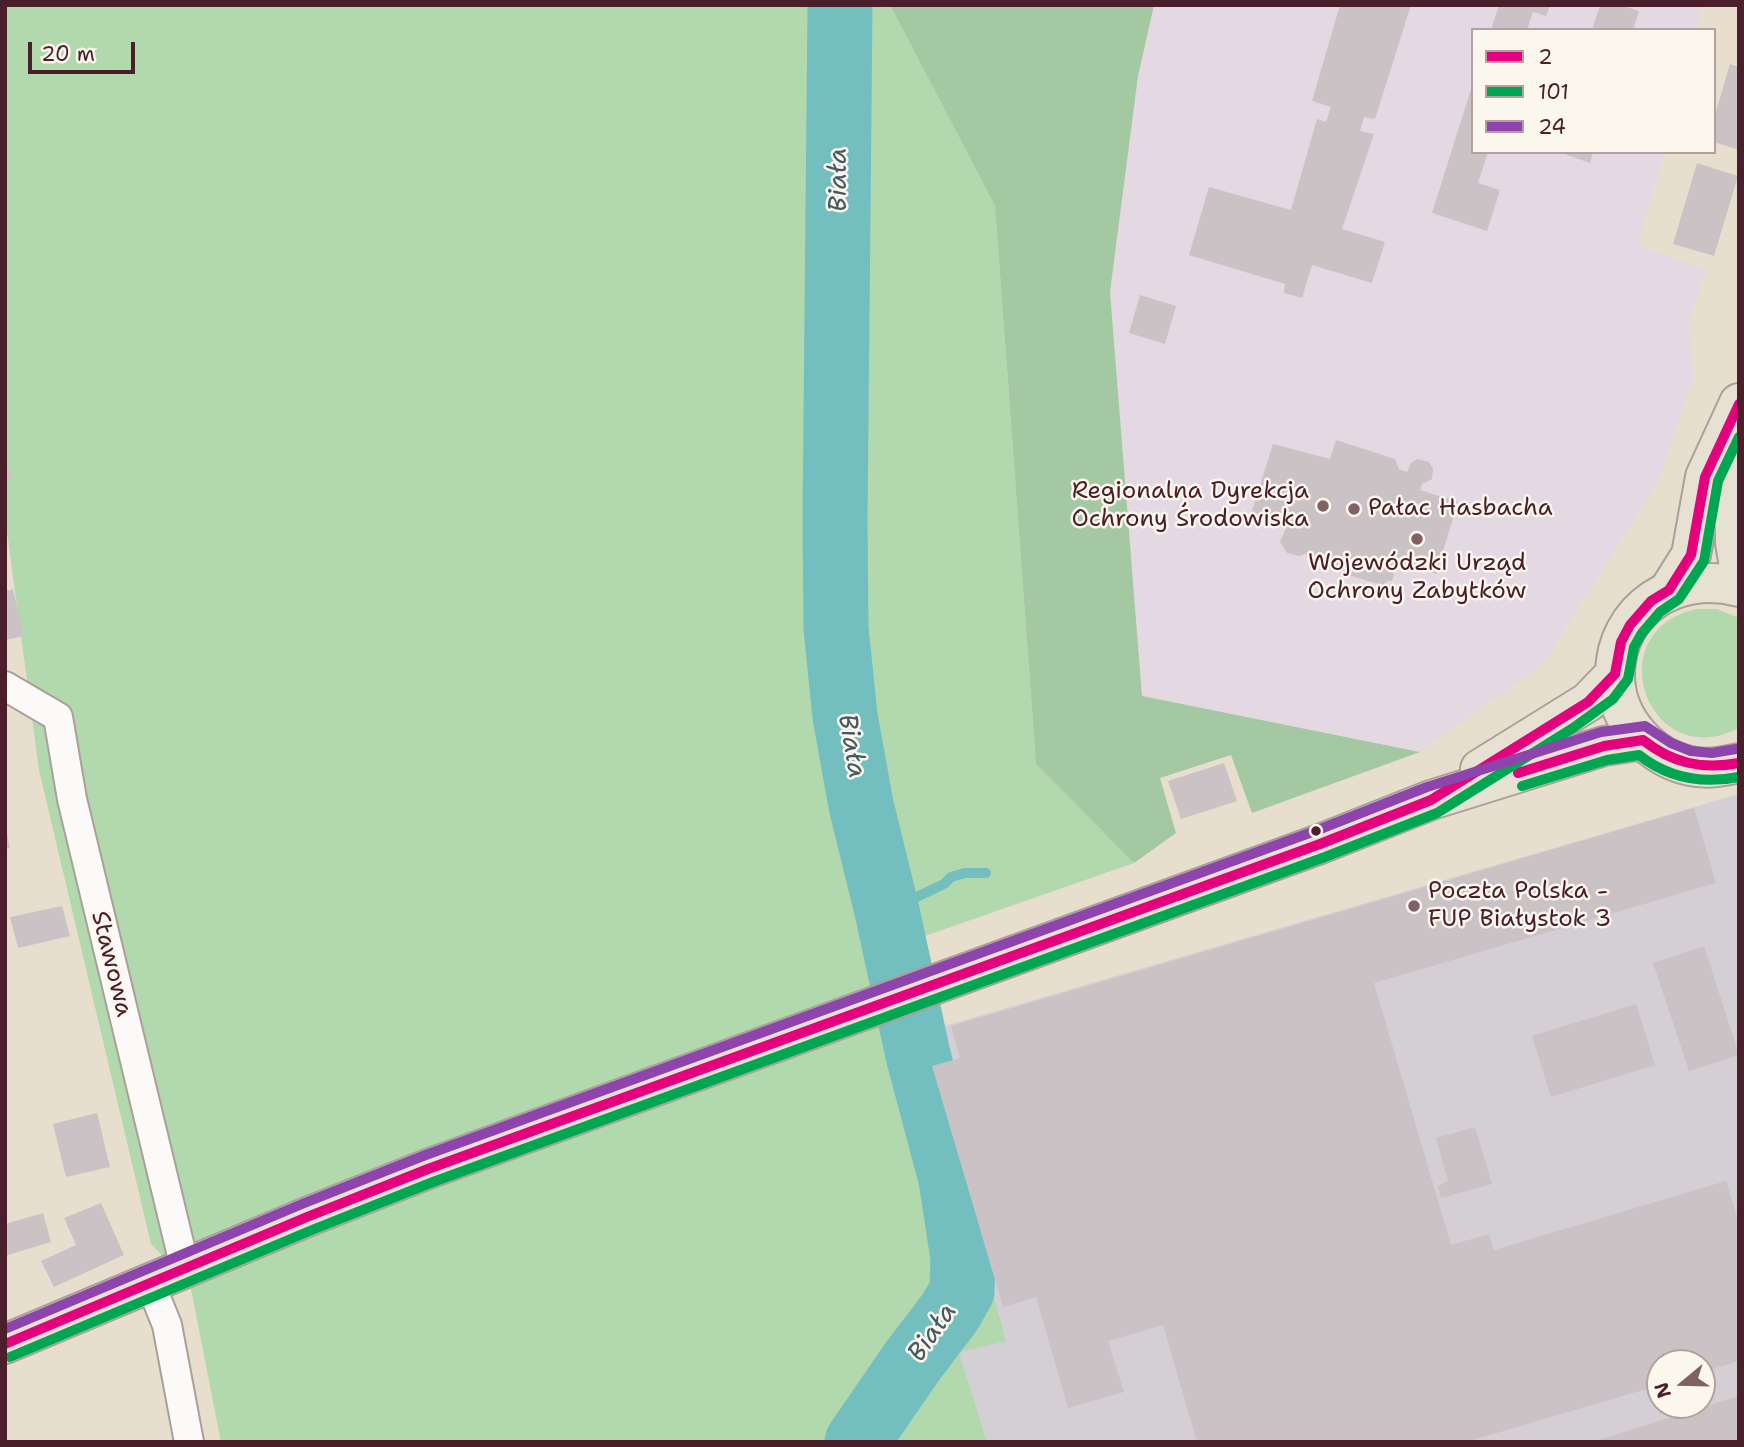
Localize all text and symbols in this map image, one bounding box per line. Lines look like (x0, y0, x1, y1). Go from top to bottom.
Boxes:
scale bar (32, 28, 138, 72)
legend (1471, 28, 1716, 154)
text: 20 m (41, 40, 95, 68)
text: 2 (1538, 43, 1553, 71)
text: 101 (1538, 78, 1569, 106)
text: 24 (1538, 113, 1566, 141)
water label: Biała (823, 148, 855, 212)
place label: Regionalna Dyrekcja Ochrony Środowiska (1072, 478, 1309, 534)
place label: Pałac Hasbacha (1368, 495, 1553, 523)
marker: Regionalna Dyrekcja Ochrony Środowiska (1315, 498, 1331, 514)
marker: Pałac Hasbacha (1346, 501, 1362, 517)
marker: Wojewódzki Urząd Ochrony Zabytków (1409, 531, 1425, 547)
place label: Wojewódzki Urząd Ochrony Zabytków (1308, 550, 1526, 606)
water label: Biała (830, 712, 872, 780)
unlabelled marker (1309, 824, 1323, 838)
place label: Poczta Polska - FUP Białystok 3 (1428, 878, 1611, 934)
marker: Poczta Polska - FUP Białystok 3 (1406, 898, 1422, 914)
street label: Stawowa (84, 908, 138, 1020)
water label: Biała (902, 1298, 964, 1368)
north arrow (1646, 1349, 1716, 1419)
text: N (1648, 1379, 1677, 1402)

